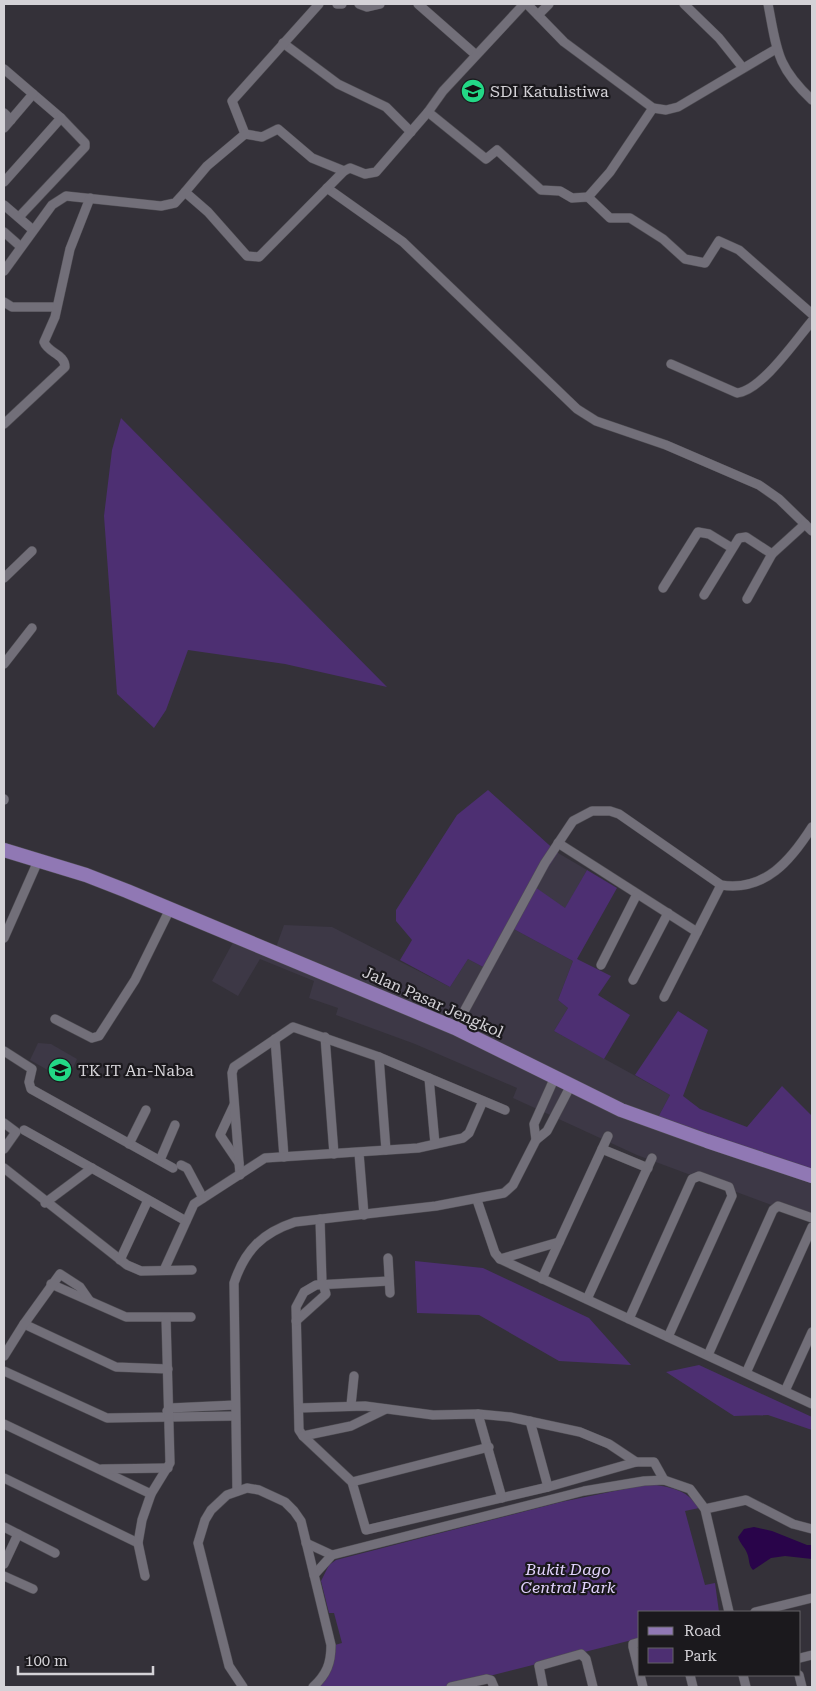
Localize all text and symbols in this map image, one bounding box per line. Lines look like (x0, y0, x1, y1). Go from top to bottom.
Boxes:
school or university icon: SDI Katulistiwa (460, 78, 486, 104)
place label: SDI Katulistiwa (490, 82, 609, 101)
street label: Jalan Pasar Jengkol (360, 962, 506, 1042)
school or university icon: TK IT An-Naba (47, 1057, 73, 1083)
place label: TK IT An-Naba (78, 1061, 194, 1080)
park label: Bukit Dago Central Park (521, 1560, 616, 1597)
legend (638, 1611, 801, 1676)
text: Road (684, 1622, 721, 1640)
scale bar (18, 1644, 152, 1676)
text: Park (684, 1647, 718, 1665)
text: 100 m (25, 1652, 68, 1670)

